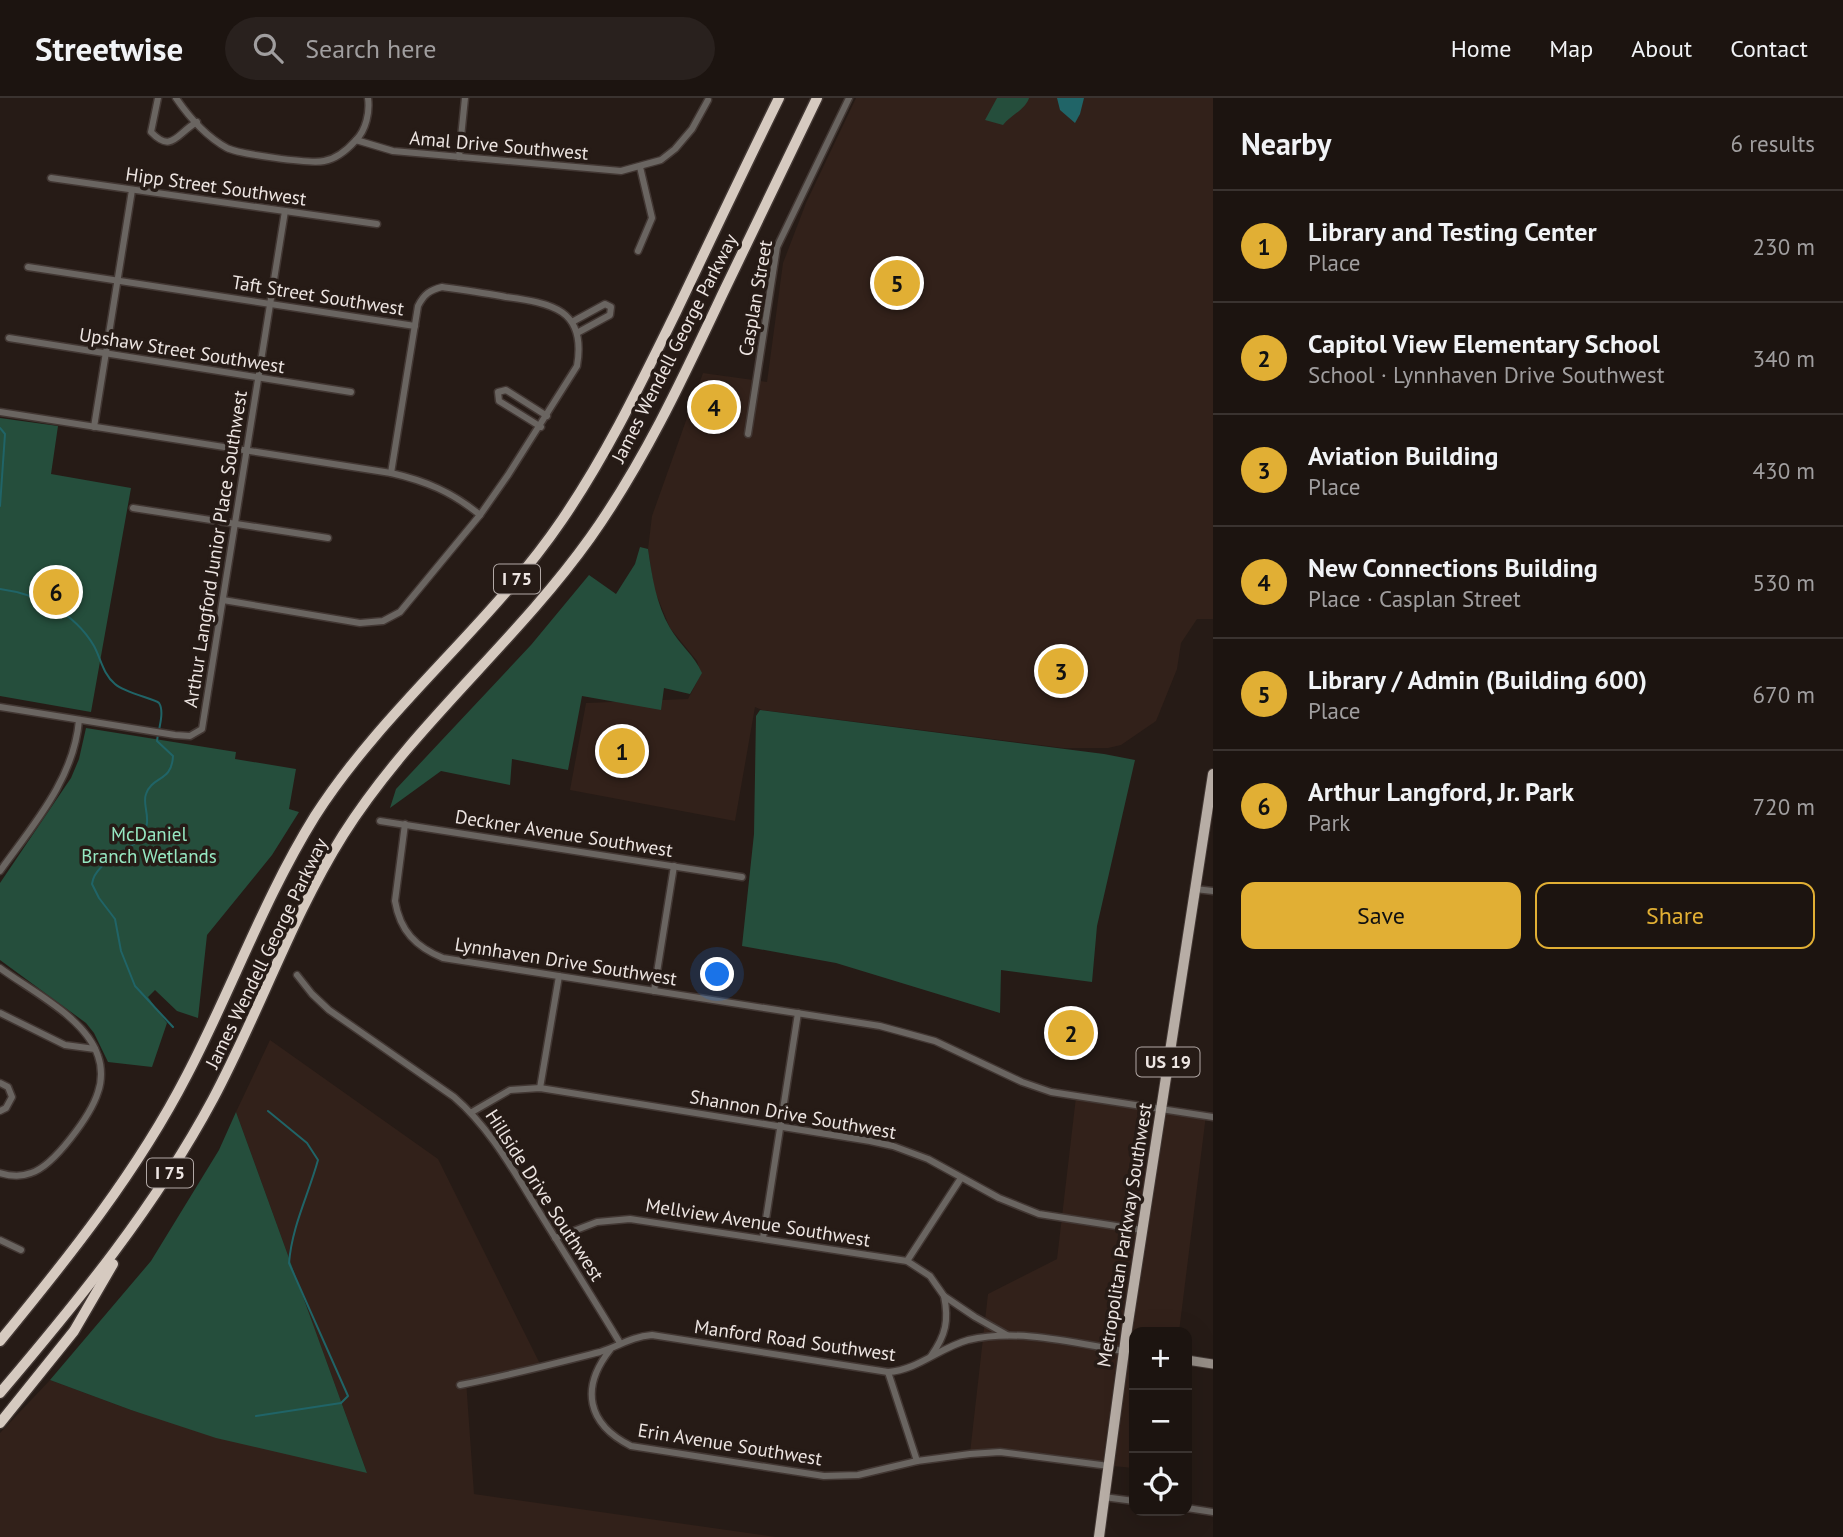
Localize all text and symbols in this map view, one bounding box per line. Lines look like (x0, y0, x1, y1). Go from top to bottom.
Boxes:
search box (225, 17, 715, 80)
text: Streetwise (35, 27, 183, 70)
icon: search (249, 29, 287, 67)
text: Search here (305, 32, 436, 65)
text: Home (1451, 33, 1511, 64)
text: Map (1549, 33, 1593, 64)
text: About (1631, 33, 1692, 64)
text: Contact (1730, 33, 1808, 64)
text: Nearby (1241, 124, 1331, 163)
street label: Amal Drive Southwest (409, 125, 590, 165)
text: 6 results (1731, 129, 1815, 158)
street label: Hipp Street Southwest (124, 161, 308, 211)
text: Library and Testing Center (1308, 215, 1597, 248)
street label: James Wendell George Parkway (605, 229, 742, 467)
text: 1 (1257, 232, 1271, 261)
text: 230 m (1753, 232, 1815, 261)
street label: Casplan Street (733, 238, 777, 358)
text: Place (1308, 248, 1361, 277)
pin: 5 (874, 257, 920, 309)
street label: Taft Street Southwest (230, 270, 406, 321)
street label: Upshaw Street Southwest (77, 322, 287, 378)
text: Capitol View Elementary School (1308, 327, 1660, 360)
text: 2 (1257, 344, 1271, 373)
text: 340 m (1753, 344, 1815, 373)
text: School · Lynnhaven Drive Southwest (1308, 360, 1665, 389)
pin: 4 (691, 381, 737, 433)
street label: Arthur Langford Junior Place Southwest (178, 388, 252, 709)
text: Aviation Building (1308, 439, 1498, 472)
text: 3 (1257, 456, 1271, 485)
text: 430 m (1753, 456, 1815, 485)
text: Place (1308, 472, 1361, 501)
text: New Connections Building (1308, 551, 1598, 584)
road number: I 75 (494, 564, 540, 593)
pin: 6 (33, 566, 79, 618)
text: 4 (1257, 568, 1271, 597)
text: 530 m (1753, 568, 1815, 597)
text: Place · Casplan Street (1308, 584, 1521, 613)
pin: 3 (1038, 645, 1084, 697)
text: Library / Admin (Building 600) (1308, 663, 1647, 696)
text: 5 (1257, 680, 1271, 709)
text: 670 m (1753, 680, 1815, 709)
text: Place (1308, 696, 1361, 725)
pin: 1 (599, 725, 645, 777)
text: Arthur Langford, Jr. Park (1308, 775, 1574, 808)
text: 6 (1257, 792, 1271, 821)
text: 720 m (1753, 792, 1815, 821)
street label: Deckner Avenue Southwest (453, 804, 675, 862)
text: Park (1308, 808, 1350, 837)
park label: McDaniel Branch Wetlands (81, 822, 217, 868)
street label: James Wendell George Parkway (199, 834, 332, 1073)
button: Save (1241, 882, 1521, 949)
button: Share (1535, 882, 1815, 949)
street label: Lynnhaven Drive Southwest (453, 932, 679, 990)
your location (700, 957, 734, 991)
pin: 2 (1048, 1007, 1094, 1059)
road number: US 19 (1136, 1048, 1200, 1077)
street label: Shannon Drive Southwest (688, 1084, 899, 1144)
street label: Metropolitan Parkway Southwest (1091, 1101, 1157, 1369)
street label: Hillside Drive Southwest (481, 1105, 610, 1286)
road number: I 75 (147, 1158, 193, 1188)
street label: Mellview Avenue Southwest (644, 1192, 873, 1252)
street label: Manford Road Southwest (693, 1314, 898, 1366)
map controls (1129, 1327, 1192, 1516)
button: + (1129, 1327, 1192, 1390)
button: − (1129, 1390, 1192, 1453)
street label: Erin Avenue Southwest (636, 1418, 824, 1471)
button: locate (1129, 1453, 1192, 1516)

